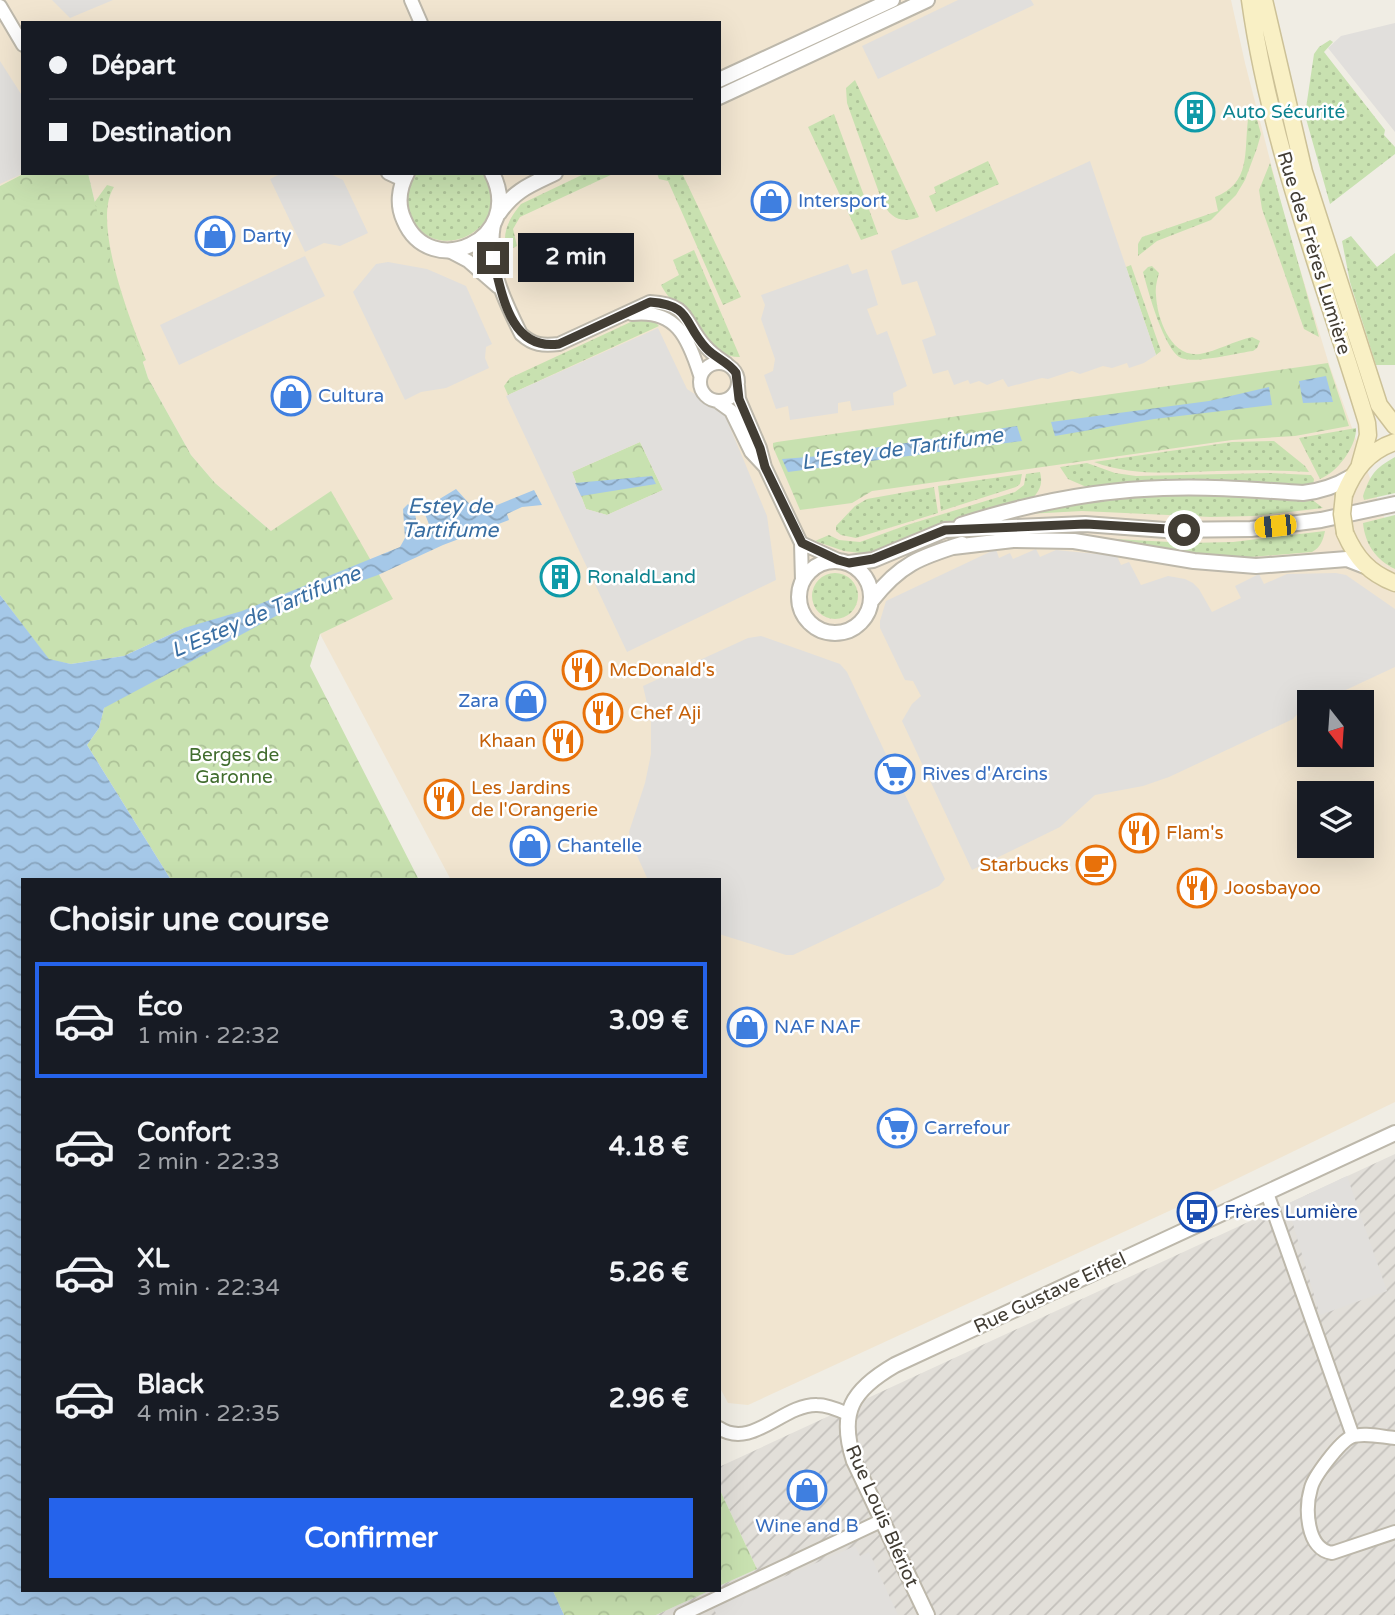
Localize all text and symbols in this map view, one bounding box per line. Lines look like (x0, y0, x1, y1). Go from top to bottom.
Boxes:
text: Départ (91, 50, 176, 81)
building icon: Auto Sécurité (1174, 91, 1216, 133)
place label: Auto Sécurité (1222, 101, 1345, 123)
text: Destination (91, 117, 232, 148)
street label: Rue des Frères Lumière (1273, 149, 1355, 357)
shop icon: Intersport (750, 180, 792, 222)
place label: Intersport (798, 190, 887, 212)
shop icon: Darty (194, 215, 236, 257)
place label: Darty (242, 225, 291, 247)
callout: 2 min (518, 233, 633, 282)
route end (477, 242, 509, 274)
text: 2 min (545, 243, 607, 271)
shop icon: Cultura (270, 375, 312, 417)
place label: Cultura (318, 385, 384, 407)
water label: L'Estey de Tartifume (800, 422, 1005, 476)
water label: Estey de Tartifume (402, 494, 499, 543)
car (1254, 513, 1297, 539)
route start (1168, 514, 1200, 546)
building icon: RonaldLand (539, 556, 581, 598)
water label: L'Estey de Tartifume (168, 560, 365, 663)
place label: RonaldLand (587, 566, 696, 588)
restaurant icon: McDonald's (561, 649, 603, 691)
place label: McDonald's (609, 659, 715, 681)
shop icon: Zara (505, 680, 547, 722)
place label: Zara (458, 690, 499, 712)
north arrow (1297, 690, 1374, 766)
map controls (1297, 690, 1374, 858)
restaurant icon: Chef Aji (582, 692, 624, 734)
place label: Chef Aji (630, 702, 701, 724)
restaurant icon: Khaan (542, 720, 584, 762)
place label: Khaan (479, 730, 536, 752)
park label: Berges de Garonne (189, 744, 279, 788)
supermarket icon: Rives d'Arcins (874, 753, 916, 795)
place label: Rives d'Arcins (922, 763, 1048, 785)
place label: Les Jardins de l'Orangerie (471, 777, 598, 821)
restaurant icon: Les Jardins de l'Orangerie (423, 778, 465, 820)
button: layers (1297, 781, 1374, 858)
restaurant icon: Flam's (1118, 812, 1160, 854)
place label: Flam's (1166, 822, 1224, 844)
shop icon: Chantelle (509, 825, 551, 867)
place label: Chantelle (557, 835, 642, 857)
cafe icon: Starbucks (1075, 844, 1117, 886)
place label: Starbucks (979, 854, 1069, 876)
restaurant icon: Joosbayoo (1176, 867, 1218, 909)
place label: Joosbayoo (1224, 877, 1321, 899)
text: Choisir une course (49, 901, 329, 939)
icon: car (53, 989, 116, 1052)
text: Éco (137, 991, 183, 1022)
text: 3.09 € (609, 1005, 689, 1036)
shop icon: NAF NAF (726, 1006, 768, 1048)
place label: NAF NAF (774, 1016, 861, 1038)
text: 1 min · 22:32 (137, 1022, 280, 1050)
supermarket icon: Carrefour (876, 1107, 918, 1149)
icon: car (53, 1115, 116, 1178)
text: Confort (137, 1117, 231, 1148)
place label: Carrefour (924, 1117, 1011, 1139)
text: 4.18 € (609, 1131, 689, 1162)
text: 2 min · 22:33 (137, 1148, 280, 1176)
bus stop icon: Frères Lumière (1176, 1191, 1218, 1233)
place label: Frères Lumière (1224, 1201, 1358, 1223)
icon: car (53, 1241, 116, 1304)
text: XL (137, 1243, 169, 1274)
street label: Rue Gustave Eiffel (970, 1248, 1130, 1338)
text: 5.26 € (609, 1257, 689, 1288)
text: 3 min · 22:34 (137, 1274, 280, 1302)
icon: car (53, 1367, 116, 1430)
text: Black (137, 1369, 204, 1400)
text: 2.96 € (609, 1383, 689, 1414)
text: 4 min · 22:35 (137, 1400, 280, 1428)
street label: Rue Louis Blériot (841, 1442, 923, 1590)
shop icon: Wine and B (786, 1469, 828, 1511)
button: Confirmer (49, 1498, 693, 1578)
place label: Wine and B (755, 1515, 859, 1537)

